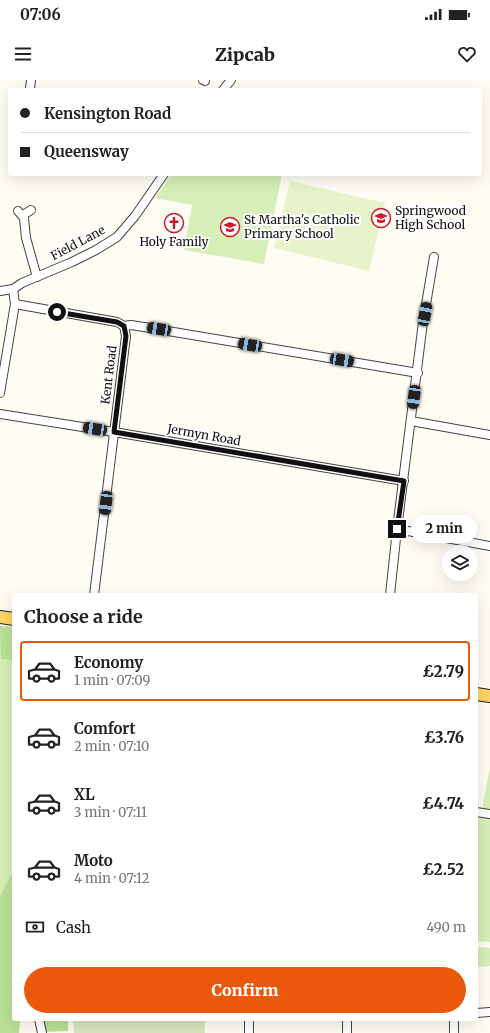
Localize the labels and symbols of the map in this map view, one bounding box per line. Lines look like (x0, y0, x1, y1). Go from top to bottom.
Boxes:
place label: Springwood High School (395, 203, 466, 232)
school or university icon: Springwood High School (370, 207, 392, 229)
church icon: Holy Family (163, 212, 185, 234)
place label: St Martha's Catholic Primary School (244, 212, 360, 241)
school or university icon: St Martha's Catholic Primary School (219, 216, 241, 238)
street label: Field Lane (48, 222, 108, 263)
place label: Holy Family (139, 234, 209, 249)
car (417, 301, 433, 327)
route start (48, 303, 66, 321)
car (146, 321, 172, 337)
car (237, 337, 263, 353)
street label: Kent Road (97, 345, 120, 405)
car (329, 352, 355, 368)
car (406, 384, 422, 410)
street label: Jermyn Road (165, 420, 242, 448)
car (82, 421, 108, 437)
car (99, 490, 113, 516)
callout: 2 min (411, 515, 477, 543)
route end (388, 520, 406, 538)

